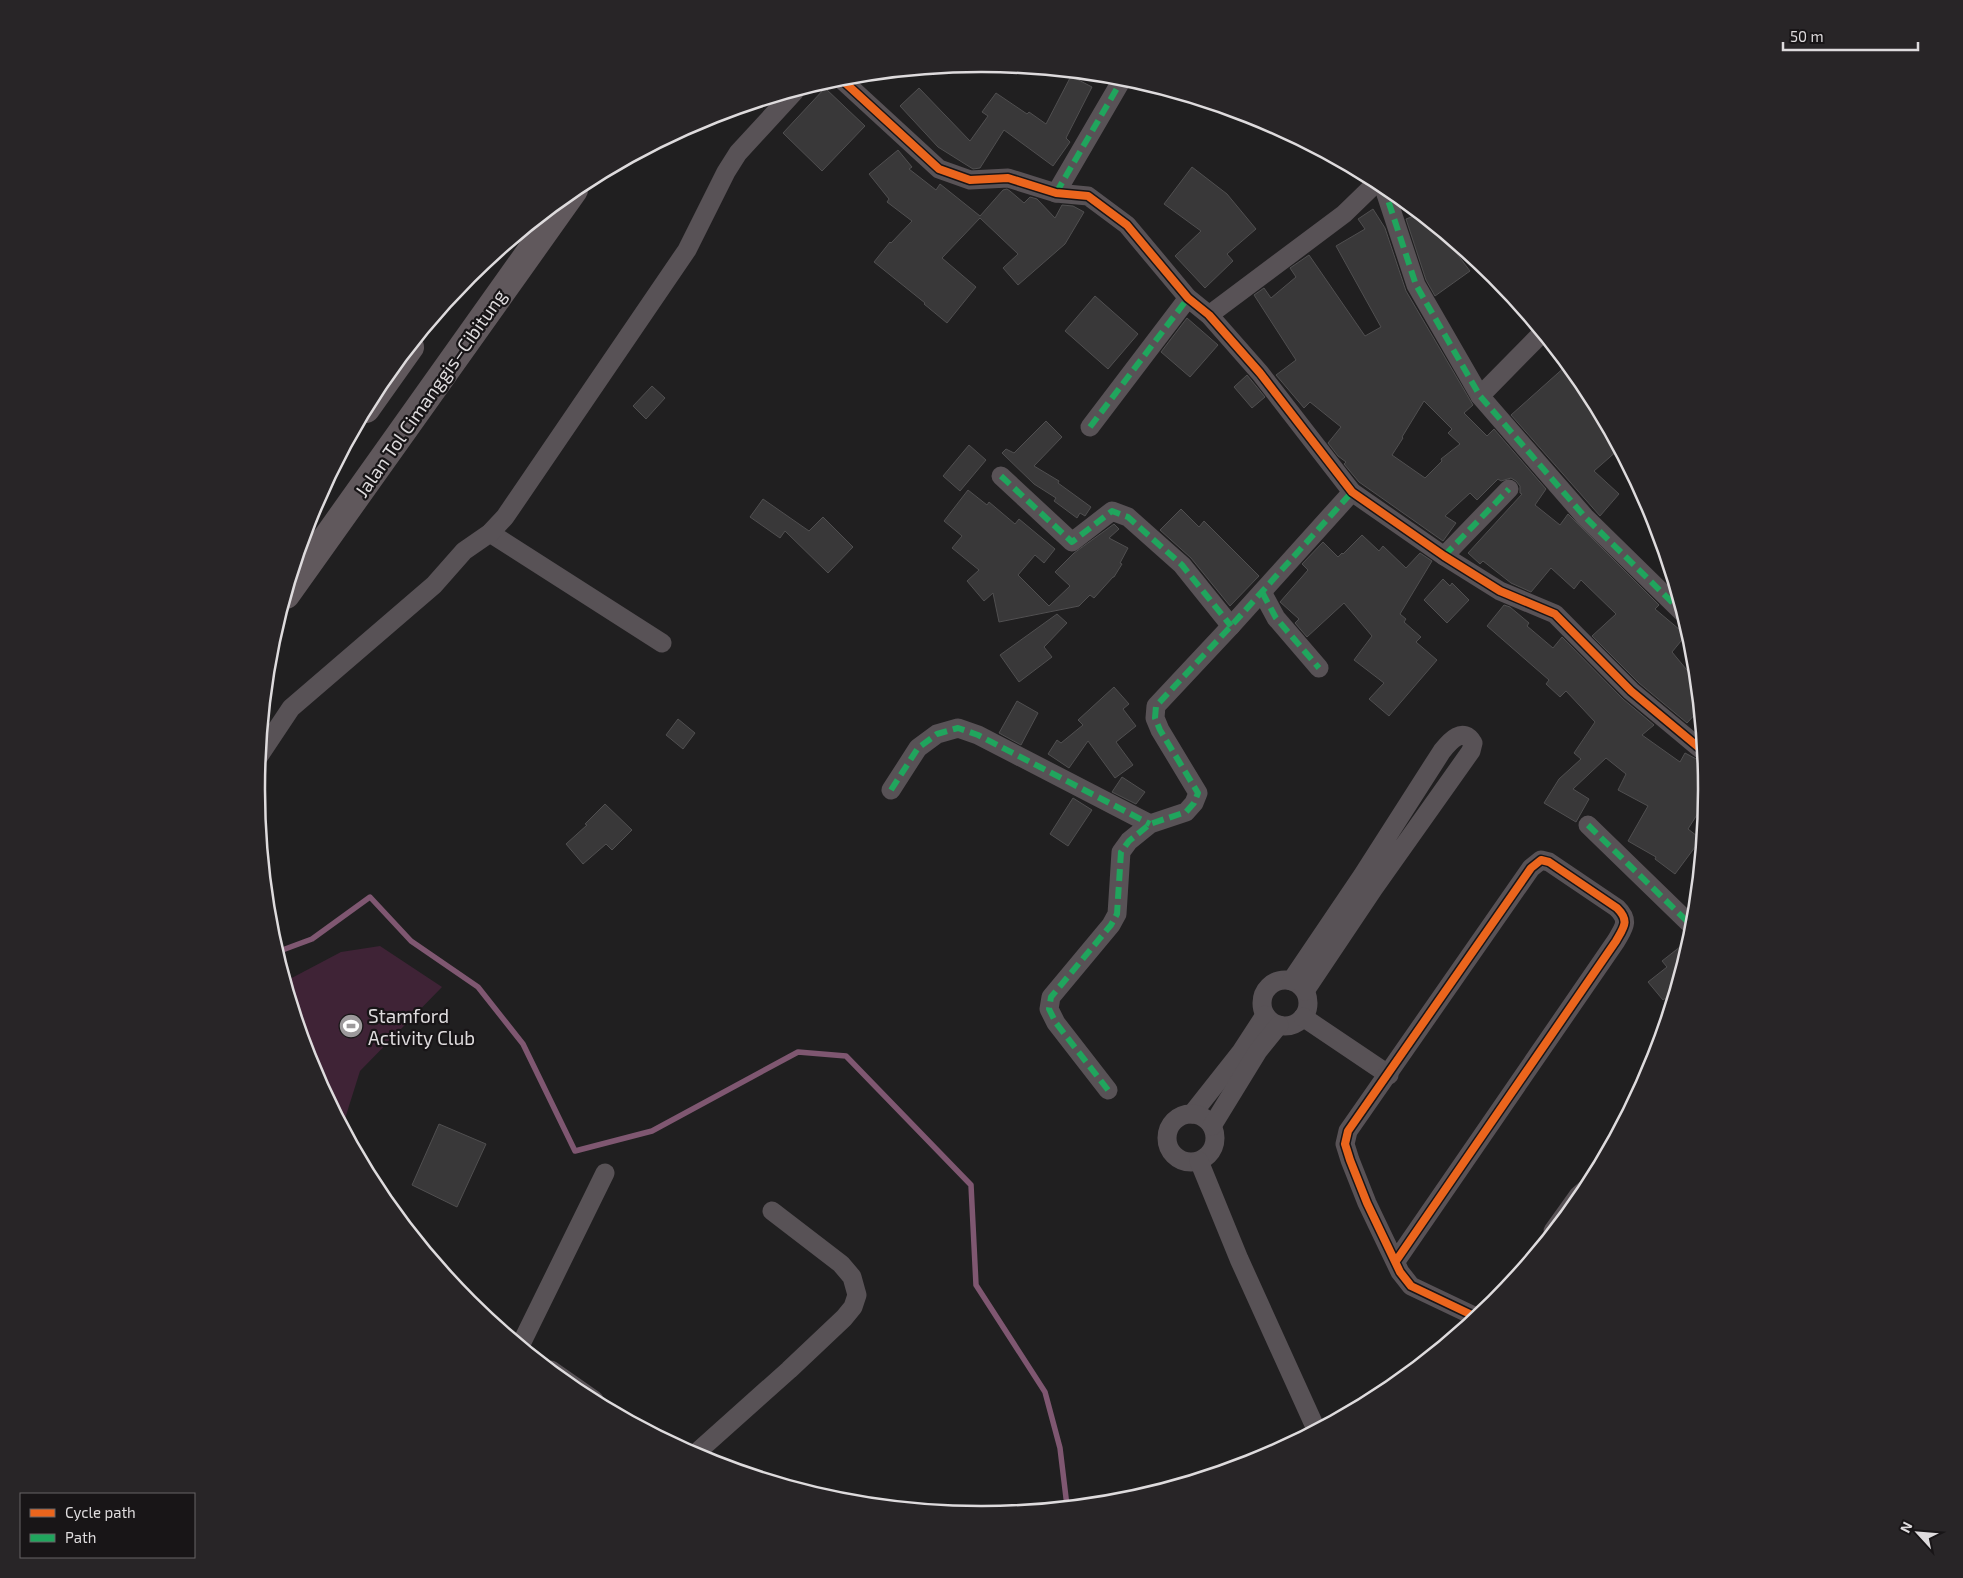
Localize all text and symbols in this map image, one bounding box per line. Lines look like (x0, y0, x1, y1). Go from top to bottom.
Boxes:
scale bar (1783, 20, 1918, 52)
text: 50 m (1790, 27, 1824, 45)
street label: Jalan Tol Cimanggis–Cibitung (349, 284, 511, 501)
place label: Stamford Activity Club (368, 1004, 475, 1049)
sports icon: Stamford Activity Club (338, 1013, 364, 1039)
legend (20, 1493, 195, 1558)
text: Cycle path (65, 1503, 136, 1521)
north arrow (1893, 1508, 1943, 1558)
text: N (1896, 1519, 1916, 1535)
text: Path (65, 1528, 96, 1546)

